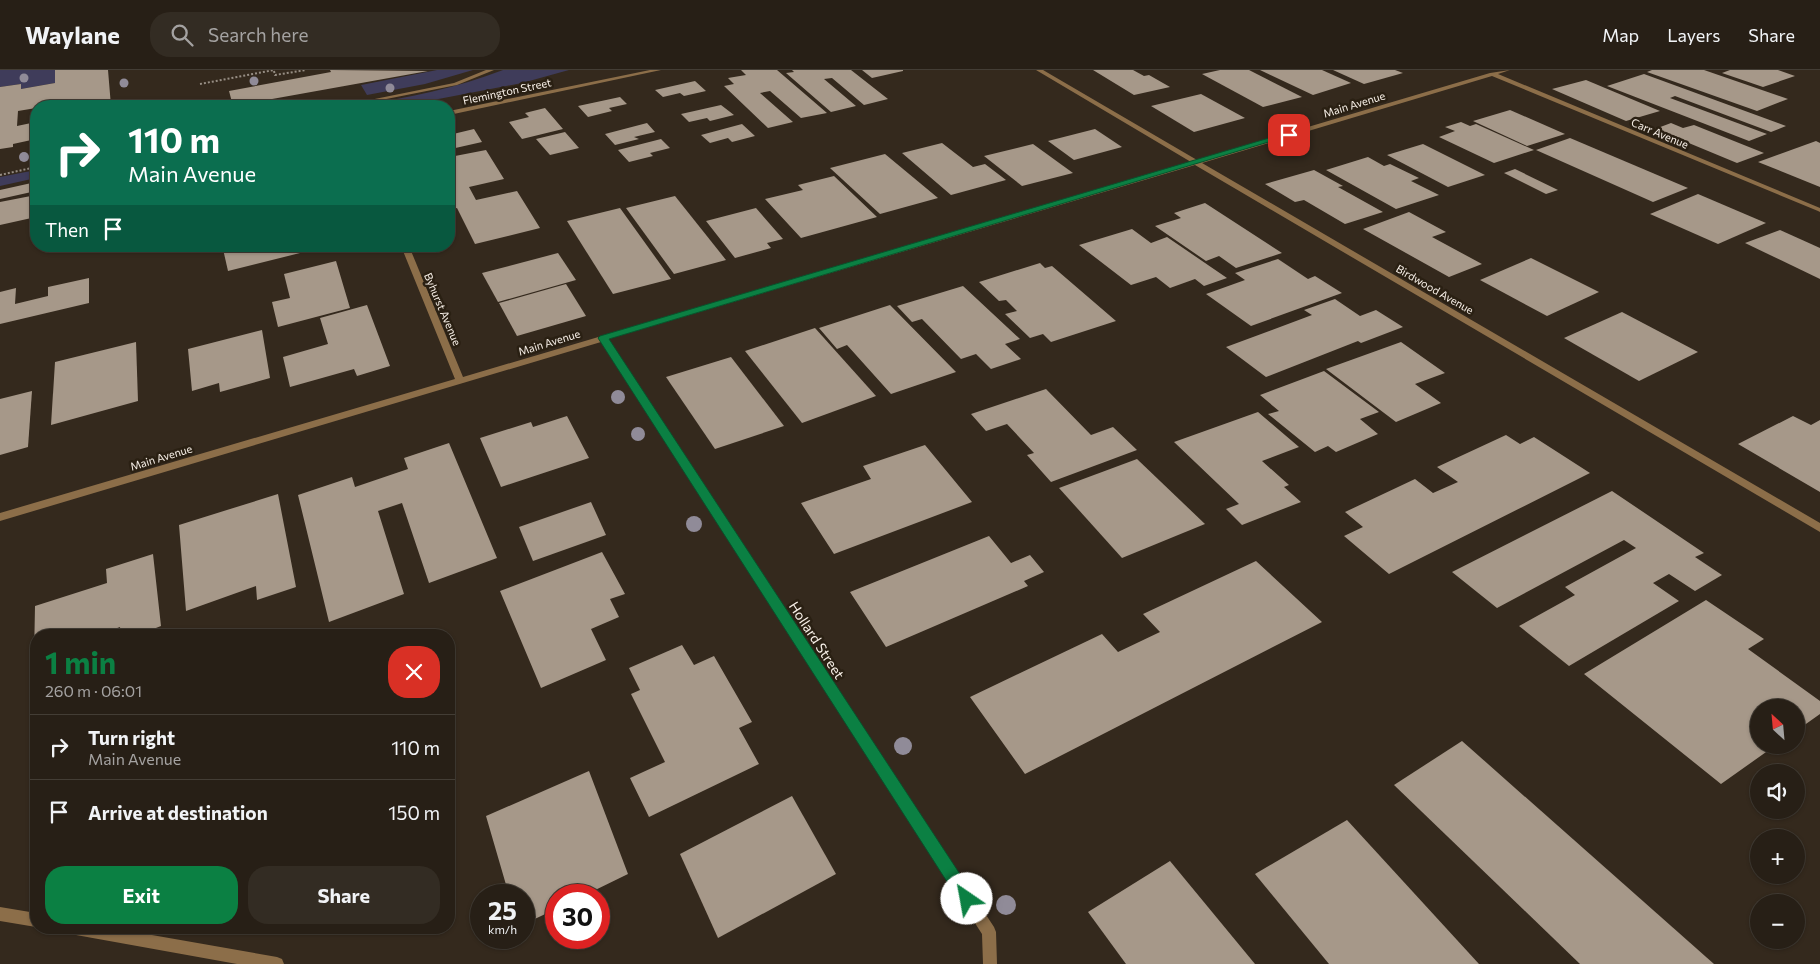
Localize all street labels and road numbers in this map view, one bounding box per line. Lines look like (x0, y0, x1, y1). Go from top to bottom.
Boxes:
street label: Flemington Street (462, 75, 553, 107)
street label: Main Avenue (1321, 88, 1387, 120)
street label: Carr Avenue (1629, 115, 1691, 151)
street label: Birdwood Avenue (1394, 262, 1476, 317)
street label: Byhurst Avenue (422, 271, 464, 347)
street label: Main Avenue (516, 326, 582, 358)
street label: Main Avenue (128, 441, 194, 473)
street label: Hollard Street (786, 598, 848, 682)

